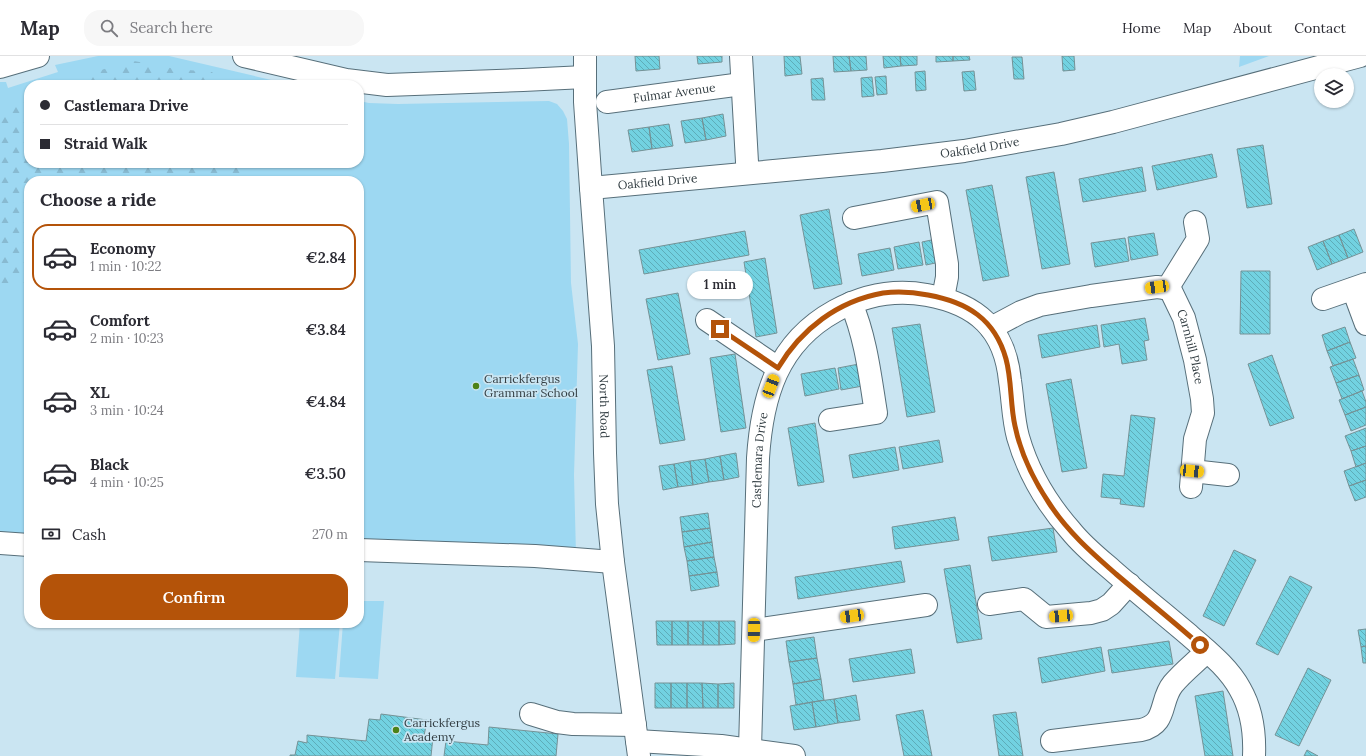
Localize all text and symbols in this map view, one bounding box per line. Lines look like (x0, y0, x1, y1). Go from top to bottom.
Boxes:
search box (84, 10, 364, 46)
text: Map (20, 16, 60, 40)
icon: search (98, 17, 120, 39)
text: Search here (130, 18, 213, 37)
text: Home (1122, 19, 1161, 37)
text: Map (1183, 19, 1211, 37)
text: About (1233, 19, 1272, 37)
text: Contact (1294, 19, 1346, 37)
map controls (1314, 68, 1354, 108)
button: layers (1314, 68, 1354, 108)
street label: Fulmar Avenue (632, 80, 717, 105)
text: Castlemara Drive (64, 96, 188, 115)
street label: Oakfield Drive (939, 133, 1021, 161)
text: Straid Walk (64, 134, 147, 153)
street label: Oakfield Drive (617, 170, 699, 192)
text: Choose a ride (40, 188, 156, 211)
car (910, 197, 936, 213)
icon: car (42, 239, 78, 275)
text: Economy (90, 239, 155, 258)
text: €2.84 (306, 248, 346, 267)
text: 1 min · 10:22 (90, 258, 161, 275)
callout: 1 min (687, 271, 753, 299)
text: 1 min (704, 276, 736, 293)
car (1144, 279, 1170, 295)
street label: Carnhill Place (1174, 307, 1207, 386)
icon: car (42, 311, 78, 347)
text: Comfort (90, 311, 150, 330)
text: €3.84 (305, 320, 346, 339)
route end (711, 320, 729, 338)
text: 2 min · 10:23 (90, 330, 164, 347)
place label: Carrickfergus Grammar School (484, 371, 578, 400)
car (761, 373, 781, 399)
street label: North Road (597, 374, 613, 439)
marker: Carrickfergus Grammar School (471, 381, 481, 391)
icon: car (42, 383, 78, 419)
text: XL (90, 383, 110, 402)
text: €4.84 (306, 392, 346, 411)
text: 3 min · 10:24 (90, 402, 164, 419)
street label: Castlemara Drive (749, 410, 771, 508)
icon: car (42, 455, 78, 491)
text: Black (90, 455, 129, 474)
text: €3.50 (305, 464, 346, 483)
car (1179, 464, 1205, 478)
text: 4 min · 10:25 (90, 474, 164, 491)
icon: cash (40, 523, 62, 545)
text: Cash (72, 525, 106, 544)
text: 270 m (312, 526, 348, 543)
button: Confirm (40, 574, 348, 620)
car (839, 608, 865, 624)
car (1049, 609, 1073, 623)
car (748, 618, 760, 642)
route start (1191, 636, 1209, 654)
place label: Carrickfergus Academy (403, 715, 481, 744)
marker: Carrickfergus Academy (391, 725, 401, 735)

